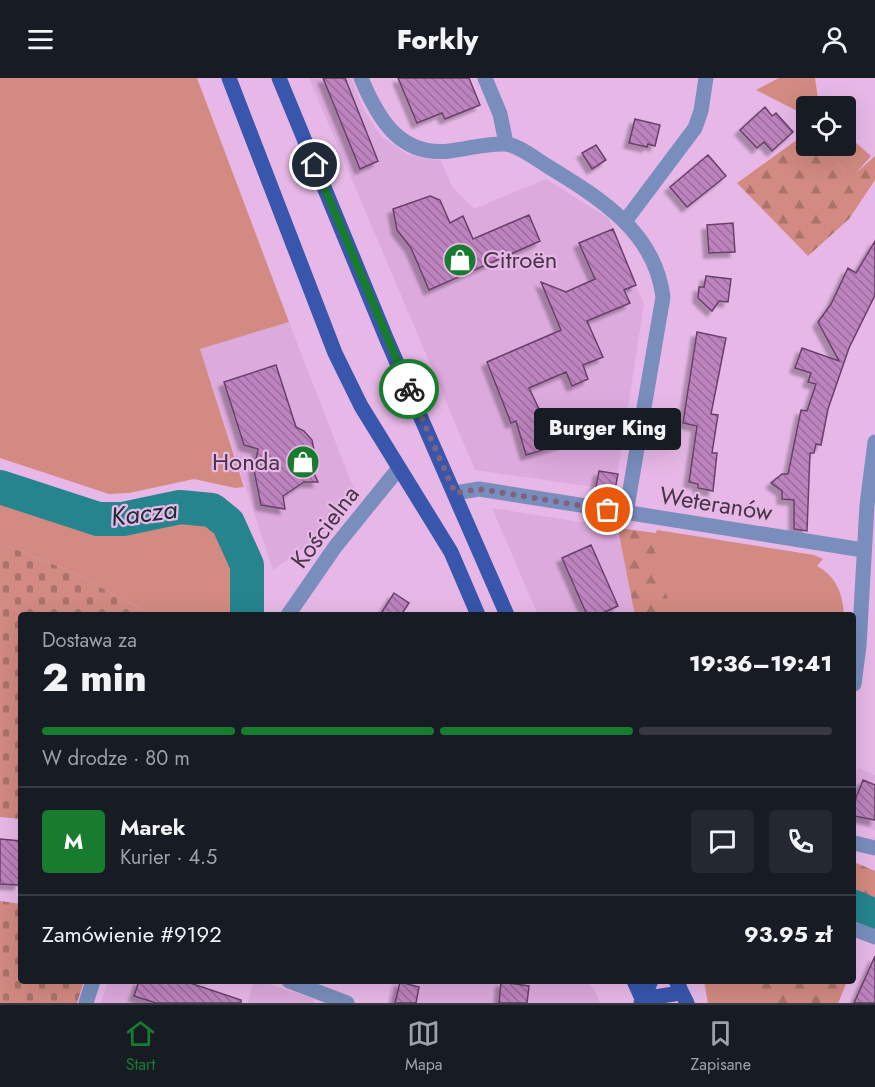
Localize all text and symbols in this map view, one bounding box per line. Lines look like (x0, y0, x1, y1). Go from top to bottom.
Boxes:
text: Forkly (397, 20, 478, 59)
icon: menu (24, 23, 57, 56)
icon: person (818, 23, 851, 56)
map controls (796, 96, 856, 156)
button: locate (796, 96, 856, 156)
pin (289, 139, 340, 190)
icon: home (298, 148, 331, 181)
shop icon: Citroën (442, 242, 478, 278)
place label: Citroën (483, 242, 557, 277)
courier (379, 359, 439, 419)
icon: bike (393, 373, 426, 406)
callout: Burger King (534, 408, 682, 450)
text: Burger King (549, 414, 666, 443)
place label: Honda (212, 444, 280, 479)
shop icon: Honda (285, 444, 321, 480)
street label: Weteranów (657, 477, 776, 530)
street label: Kościelna (282, 478, 367, 575)
pin (582, 484, 633, 535)
water label: Kacza (109, 490, 180, 536)
icon: bag (591, 493, 624, 526)
text: Dostawa za (42, 626, 137, 655)
text: 19:36–19:41 (689, 647, 832, 679)
text: 2 min (42, 649, 147, 706)
text: W drodze · 80 m (42, 744, 190, 773)
button: chat (691, 810, 754, 873)
button: phone (769, 810, 832, 873)
text: Marek (120, 811, 185, 843)
text: M (64, 825, 83, 857)
text: Kurier · 4.5 (120, 843, 217, 872)
text: Zamówienie #9192 (42, 918, 222, 950)
text: 93.95 zł (744, 918, 832, 950)
tab: Start (124, 1017, 157, 1076)
tab: Mapa (405, 1017, 442, 1076)
tab: Zapisane (690, 1017, 751, 1076)

